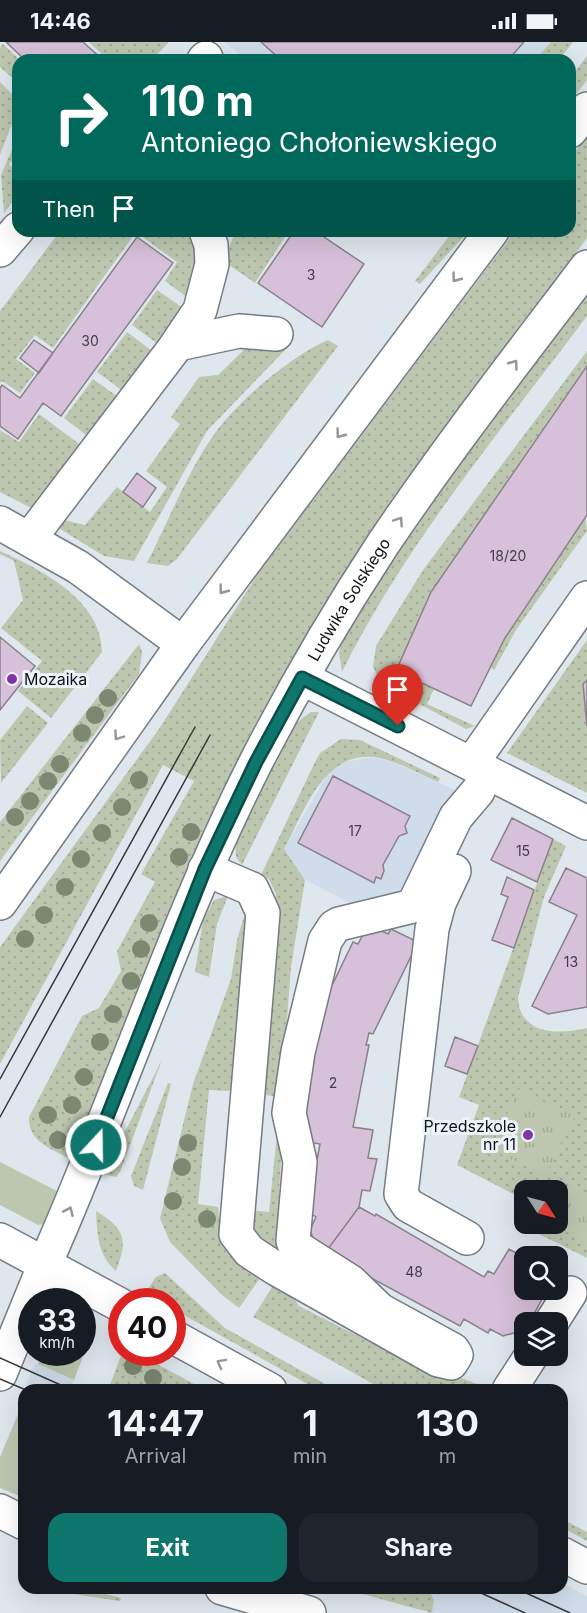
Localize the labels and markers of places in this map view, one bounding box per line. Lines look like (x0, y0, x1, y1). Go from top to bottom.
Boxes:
pin (372, 664, 423, 726)
place label: Mozaika (24, 669, 87, 689)
marker: Mozaika (5, 672, 19, 686)
place label: Przedszkole nr 11 (424, 1116, 516, 1154)
marker: Przedszkole nr 11 (521, 1128, 535, 1142)

